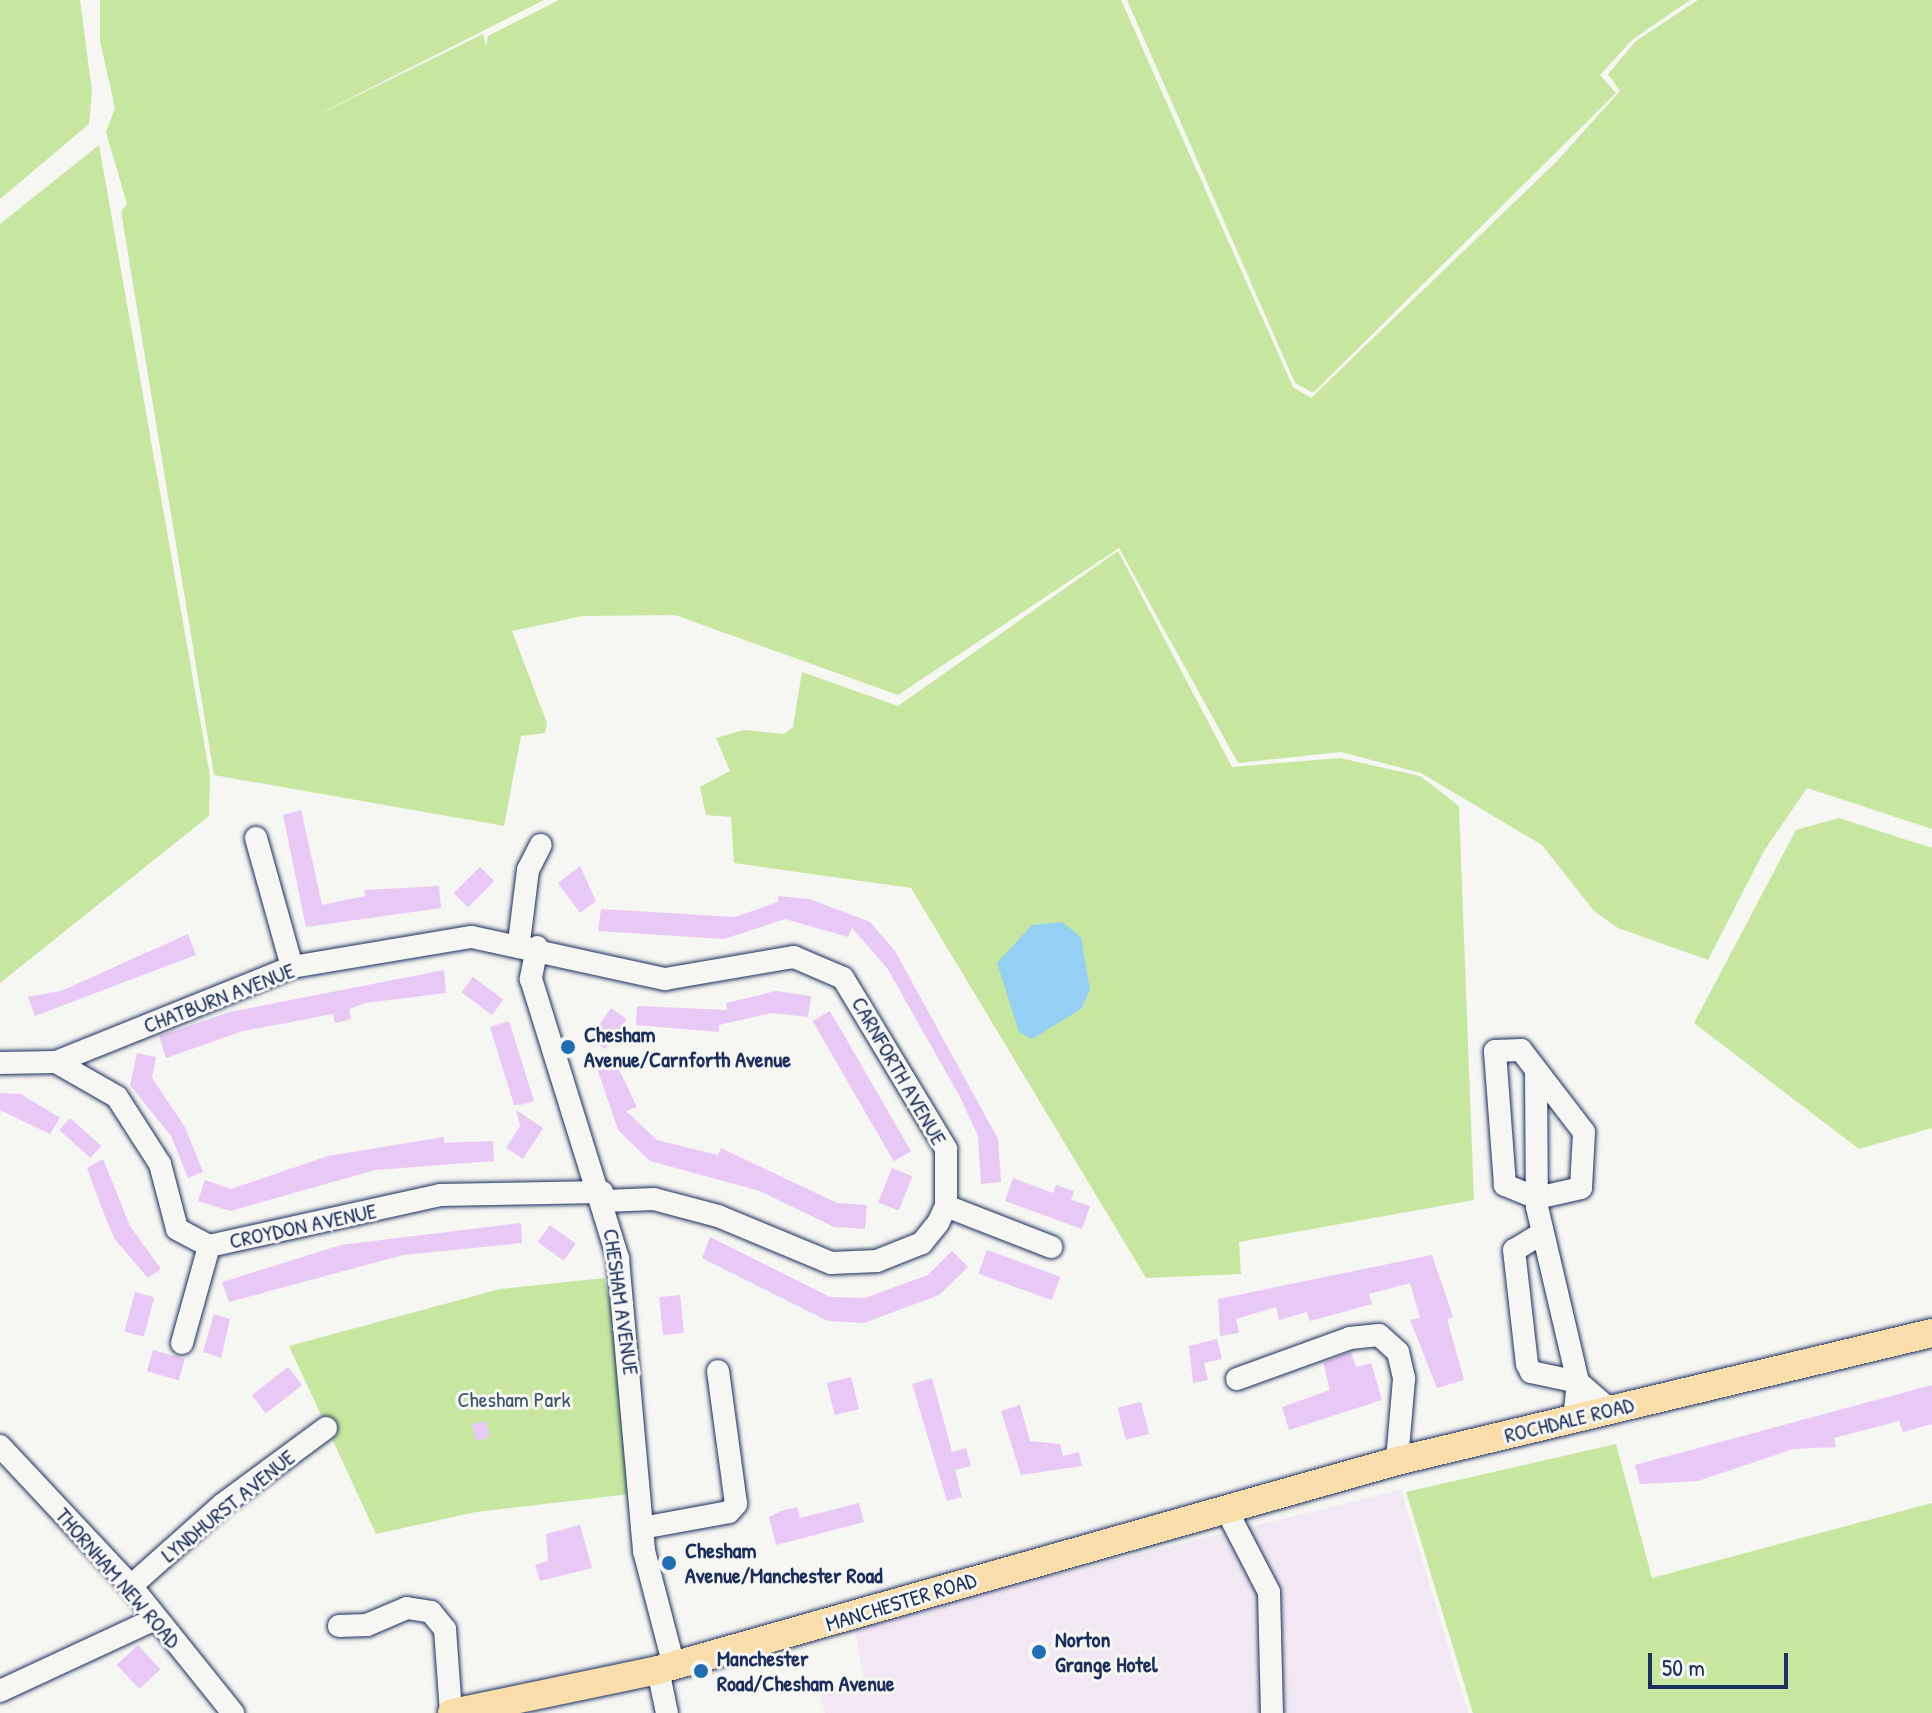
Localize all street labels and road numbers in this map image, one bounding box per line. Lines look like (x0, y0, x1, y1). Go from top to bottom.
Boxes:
street label: CHATBURN AVENUE (140, 957, 298, 1039)
street label: CARNFORTH AVENUE (846, 992, 952, 1150)
street label: CROYDON AVENUE (227, 1198, 379, 1254)
street label: CHESHAM AVENUE (598, 1227, 644, 1377)
street label: ROCHDALE ROAD (1502, 1391, 1636, 1449)
street label: LYNDHURST AVENUE (156, 1444, 300, 1568)
street label: THORNHAM NEW ROAD (50, 1502, 186, 1654)
street label: MANCHESTER ROAD (822, 1567, 980, 1637)

